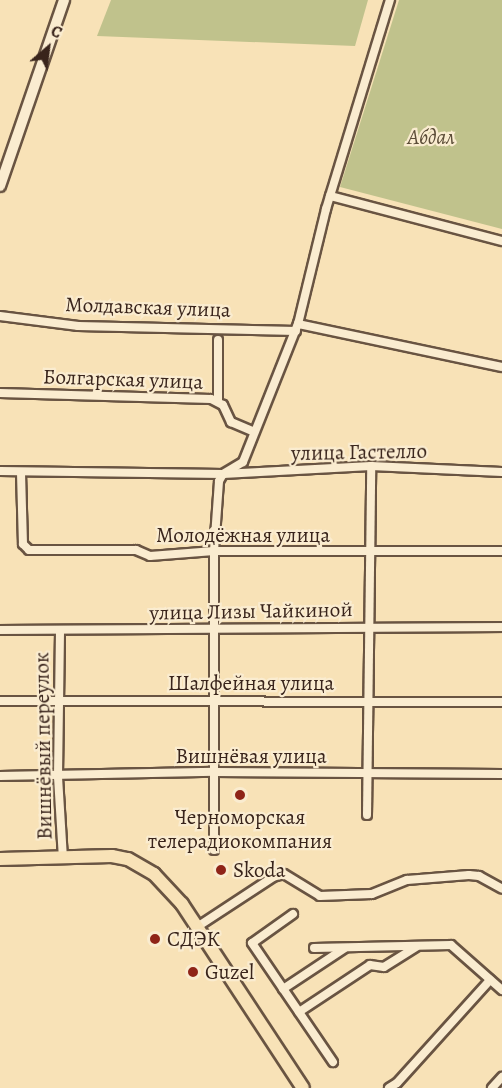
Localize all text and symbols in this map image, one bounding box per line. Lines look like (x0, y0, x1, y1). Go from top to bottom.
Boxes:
north arrow (18, 18, 78, 78)
text: С (47, 20, 66, 44)
park label: Абдал (408, 124, 454, 150)
street label: Молдавская улица (65, 292, 231, 322)
street label: Болгарская улица (42, 364, 204, 394)
street label: улица Гастелло (291, 438, 427, 466)
street label: Молодёжная улица (156, 522, 330, 548)
street label: улица Лизы Чайкиной (149, 597, 353, 625)
street label: Вишнёвый переулок (29, 652, 57, 840)
street label: Шалфейная улица (168, 670, 334, 696)
street label: Вишнёвая улица (175, 743, 327, 769)
marker: Черноморская телерадиокомпания (233, 788, 247, 802)
place label: Черноморская телерадиокомпания (148, 804, 332, 854)
place label: Skoda (233, 857, 285, 883)
marker: Skoda (214, 863, 228, 877)
place label: СДЭК (167, 926, 220, 952)
marker: СДЭК (148, 932, 162, 946)
place label: Guzel (205, 959, 254, 985)
marker: Guzel (186, 965, 200, 979)

